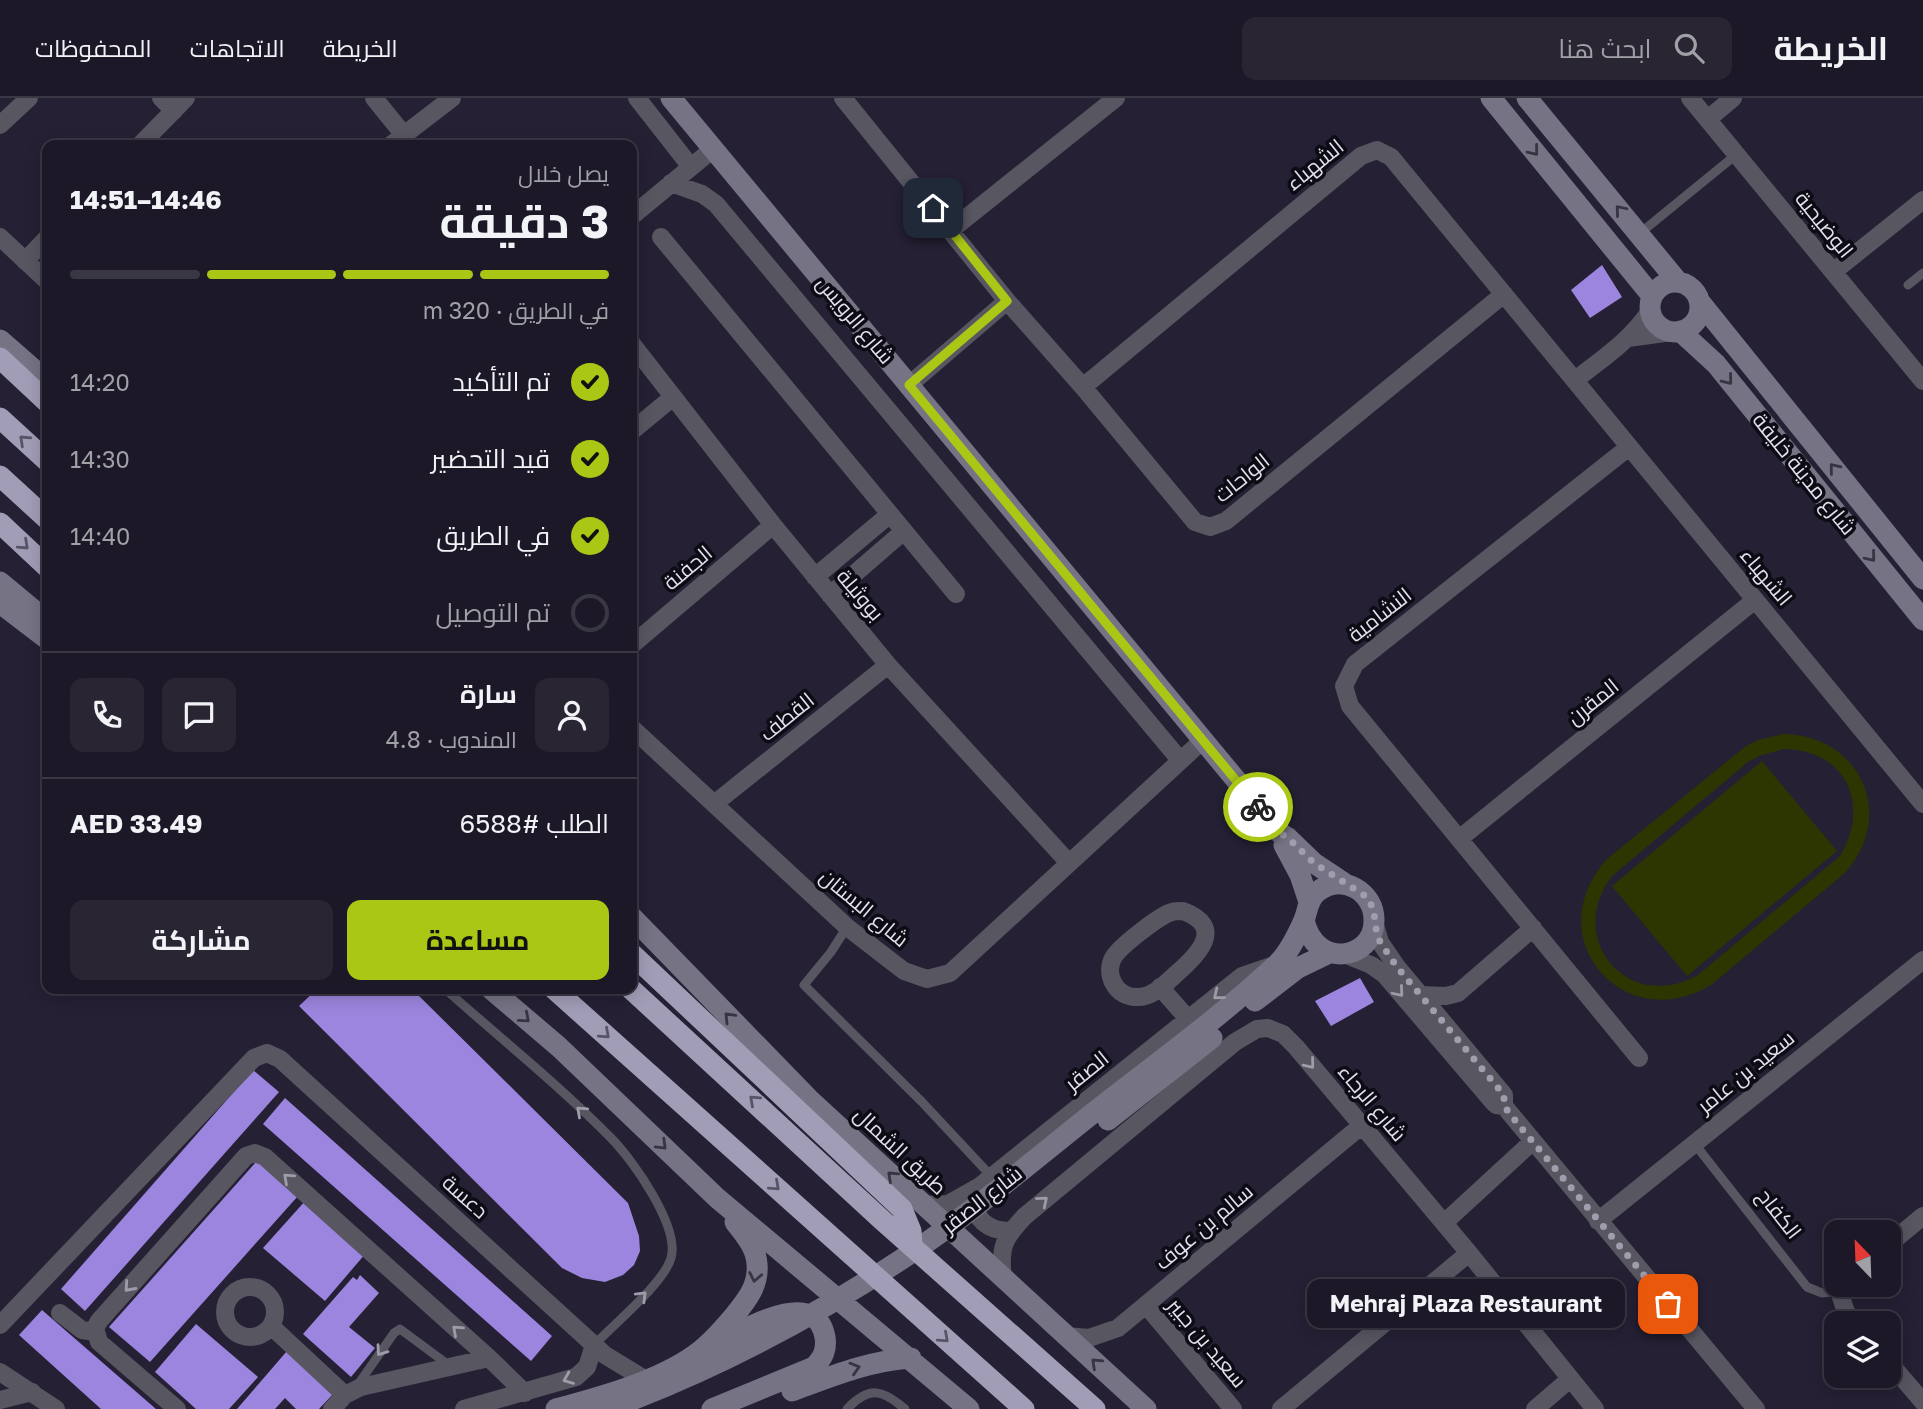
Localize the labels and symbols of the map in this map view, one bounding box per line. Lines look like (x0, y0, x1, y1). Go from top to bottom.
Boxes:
street label: الشهباء (1280, 133, 1349, 196)
one-way arrow (1526, 142, 1538, 155)
pin (903, 178, 963, 238)
street label: الوضيحية (1790, 186, 1859, 263)
one-way arrow (1616, 205, 1628, 218)
street label: شارع الرويس (810, 270, 900, 370)
one-way arrow (1720, 372, 1733, 384)
street label: شارع مدينة خليفة (1746, 407, 1862, 541)
one-way arrow (19, 436, 32, 448)
street label: الواحات (1208, 447, 1274, 507)
one-way arrow (1830, 464, 1842, 477)
one-way arrow (16, 537, 29, 549)
street label: الجفنة (658, 539, 717, 595)
street label: الشهباء (1734, 542, 1798, 611)
one-way arrow (1863, 549, 1876, 561)
street label: بووثيلة (832, 563, 890, 626)
street label: النشامية (1342, 581, 1416, 647)
street label: المقرن (1561, 672, 1624, 731)
street label: القطف (754, 686, 819, 746)
courier (1223, 772, 1293, 842)
street label: شارع البستان (814, 863, 914, 953)
one-way arrow (1391, 983, 1403, 996)
one-way arrow (1213, 987, 1225, 1000)
one-way arrow (517, 1010, 530, 1022)
one-way arrow (725, 1012, 738, 1025)
street label: سعيد بن عامر (1691, 1024, 1800, 1120)
one-way arrow (597, 1026, 610, 1038)
street label: الصقر (1058, 1045, 1114, 1096)
one-way arrow (1302, 1057, 1315, 1069)
street label: شارع الرجاء (1331, 1058, 1413, 1148)
one-way arrow (749, 1096, 762, 1108)
street label: طريق الشمال (848, 1101, 952, 1200)
one-way arrow (576, 1107, 589, 1119)
one-way arrow (654, 1137, 667, 1150)
street label: شارع الصقر (935, 1160, 1028, 1241)
street label: دعسة (437, 1169, 494, 1224)
one-way arrow (887, 1172, 900, 1185)
one-way arrow (283, 1174, 296, 1186)
one-way arrow (766, 1178, 779, 1190)
street label: سالم بن عوف (1149, 1178, 1259, 1276)
street label: الكفاح (1750, 1183, 1808, 1245)
one-way arrow (1034, 1197, 1047, 1209)
north arrow (1824, 1220, 1900, 1297)
one-way arrow (748, 1272, 763, 1283)
pin (1638, 1274, 1698, 1334)
one-way arrow (125, 1279, 137, 1292)
callout: Mehraj Plaza Restaurant (1308, 1280, 1626, 1328)
street label: سعيد بن جبير (1161, 1291, 1253, 1393)
one-way arrow (633, 1292, 646, 1305)
one-way arrow (453, 1326, 466, 1338)
one-way arrow (936, 1329, 949, 1342)
one-way arrow (377, 1343, 389, 1356)
one-way arrow (1091, 1358, 1104, 1371)
one-way arrow (849, 1361, 861, 1376)
one-way arrow (563, 1371, 575, 1385)

